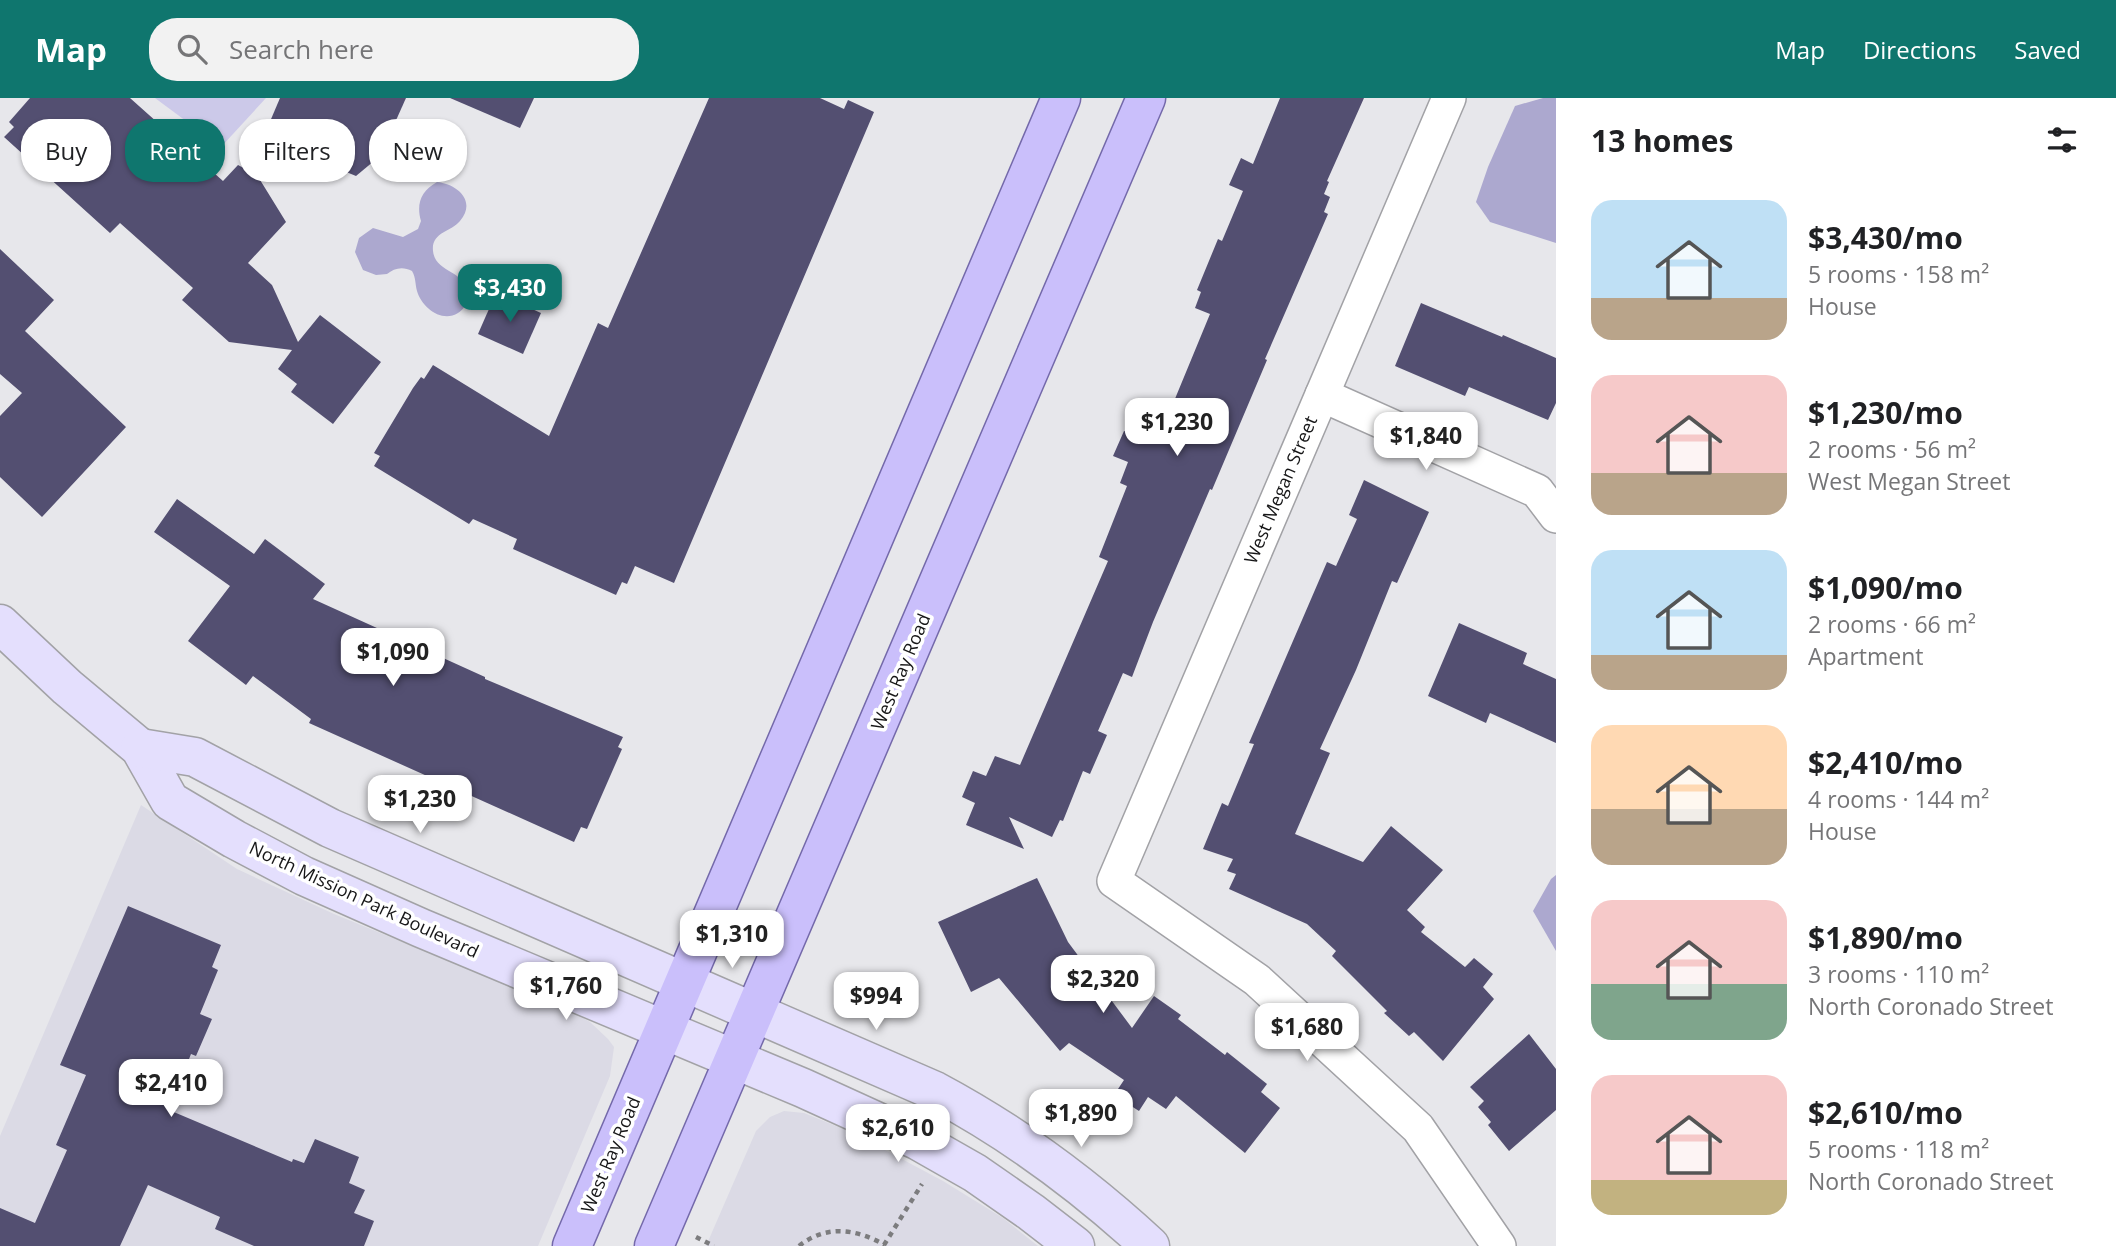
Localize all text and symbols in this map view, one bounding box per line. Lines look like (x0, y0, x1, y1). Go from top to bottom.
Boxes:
search box (149, 18, 639, 81)
text: Map (35, 27, 107, 72)
icon: search (173, 30, 211, 68)
text: Search here (229, 31, 374, 67)
text: Map (1775, 33, 1825, 66)
text: Directions (1863, 33, 1976, 66)
text: Saved (2014, 33, 2081, 66)
chip: Buy (21, 119, 111, 182)
chip: Rent (125, 119, 225, 182)
chip: Filters (239, 119, 355, 182)
chip: New (369, 119, 467, 182)
text: 13 homes (1591, 120, 1734, 161)
icon: filters (2043, 121, 2081, 159)
text: $3,430/mo (1808, 217, 1963, 258)
icon: home (1647, 228, 1731, 312)
text: 5 rooms · 158 m² (1808, 258, 1989, 290)
pin: $3,430 (453, 264, 567, 324)
text: $3,430 (474, 271, 546, 303)
text: House (1808, 290, 1877, 322)
text: $1,230/mo (1808, 392, 1963, 433)
pin: $1,230 (1120, 398, 1234, 458)
icon: home (1647, 403, 1731, 487)
text: $1,230 (1141, 405, 1213, 437)
street label: West Megan Street (1238, 412, 1322, 567)
pin: $1,840 (1369, 412, 1483, 472)
text: $1,840 (1390, 419, 1462, 451)
text: 2 rooms · 56 m² (1808, 433, 1976, 465)
text: West Megan Street (1808, 465, 2010, 497)
text: $1,090/mo (1808, 567, 1963, 608)
icon: home (1647, 578, 1731, 662)
text: 2 rooms · 66 m² (1808, 608, 1976, 640)
street label: West Ray Road (865, 610, 935, 733)
pin: $1,090 (336, 628, 450, 688)
text: $1,090 (357, 635, 429, 667)
text: Apartment (1808, 640, 1924, 672)
text: $2,410/mo (1808, 742, 1963, 783)
icon: home (1647, 753, 1731, 837)
pin: $1,230 (363, 776, 477, 835)
text: $1,230 (384, 782, 456, 814)
text: 4 rooms · 144 m² (1808, 783, 1989, 815)
text: House (1808, 815, 1877, 847)
street label: North Mission Park Boulevard (246, 835, 483, 963)
pin: $1,310 (675, 910, 789, 970)
text: $1,310 (696, 917, 768, 949)
text: $1,890/mo (1808, 917, 1963, 958)
icon: home (1647, 928, 1731, 1012)
pin: $2,320 (1046, 956, 1160, 1015)
text: 3 rooms · 110 m² (1808, 958, 1989, 990)
pin: $1,760 (509, 962, 623, 1022)
text: $2,320 (1067, 962, 1139, 994)
text: $1,760 (530, 969, 602, 1001)
pin: $994 (835, 972, 917, 1032)
text: $994 (850, 979, 902, 1011)
text: North Coronado Street (1808, 990, 2053, 1022)
pin: $1,680 (1250, 1004, 1364, 1063)
text: $1,680 (1271, 1010, 1343, 1042)
pin: $2,410 (114, 1060, 228, 1119)
text: $2,410 (135, 1066, 207, 1098)
pin: $1,890 (1024, 1090, 1138, 1149)
text: $2,610/mo (1808, 1092, 1963, 1133)
street label: West Ray Road (575, 1093, 645, 1216)
text: $1,890 (1045, 1096, 1117, 1128)
icon: home (1647, 1103, 1731, 1187)
pin: $2,610 (841, 1104, 955, 1164)
text: $2,610 (862, 1111, 934, 1143)
text: 5 rooms · 118 m² (1808, 1133, 1989, 1165)
text: North Coronado Street (1808, 1165, 2053, 1197)

